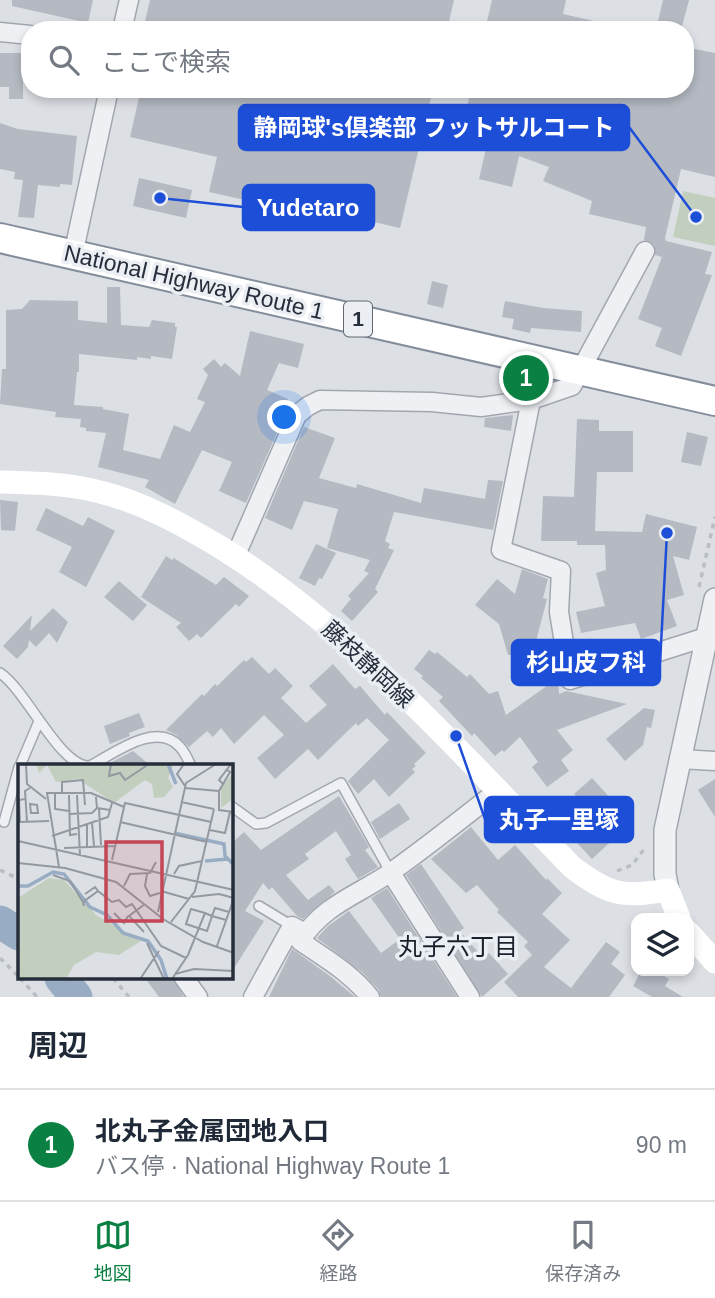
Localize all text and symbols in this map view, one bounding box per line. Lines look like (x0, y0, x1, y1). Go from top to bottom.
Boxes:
search box (21, 21, 694, 98)
icon: search (45, 41, 83, 79)
text: ここで検索 (101, 47, 231, 77)
callout: 静岡球's倶楽部 フットサルコート (239, 105, 629, 150)
text: 静岡球's倶楽部 フットサルコート (253, 114, 615, 141)
callout: Yudetaro (243, 185, 374, 230)
text: Yudetaro (257, 194, 359, 221)
street label: National Highway Route 1 (62, 239, 326, 325)
road number: 1 (344, 302, 372, 336)
pin: 1 (503, 352, 549, 404)
your location (267, 400, 301, 434)
street label: 藤枝静岡線 (317, 615, 419, 713)
callout: 杉山皮フ科 (512, 640, 660, 685)
text: 杉山皮フ科 (526, 649, 646, 676)
inset map (18, 764, 233, 979)
callout: 丸子一里塚 (485, 797, 633, 842)
text: 丸子一里塚 (499, 806, 619, 833)
map controls (631, 913, 694, 976)
button: layers (631, 913, 694, 976)
district label: 丸子六丁目 (398, 933, 518, 960)
text: 周辺 (28, 1029, 88, 1062)
text: 北丸子金属団地入口 (95, 1116, 329, 1146)
text: 1 (45, 1132, 57, 1158)
text: 90 m (636, 1132, 687, 1158)
text: バス停 · National Highway Route 1 (95, 1153, 450, 1179)
tab: 地図 (94, 1216, 132, 1285)
tab: 経路 (319, 1216, 357, 1285)
tab: 保存済み (545, 1216, 621, 1285)

